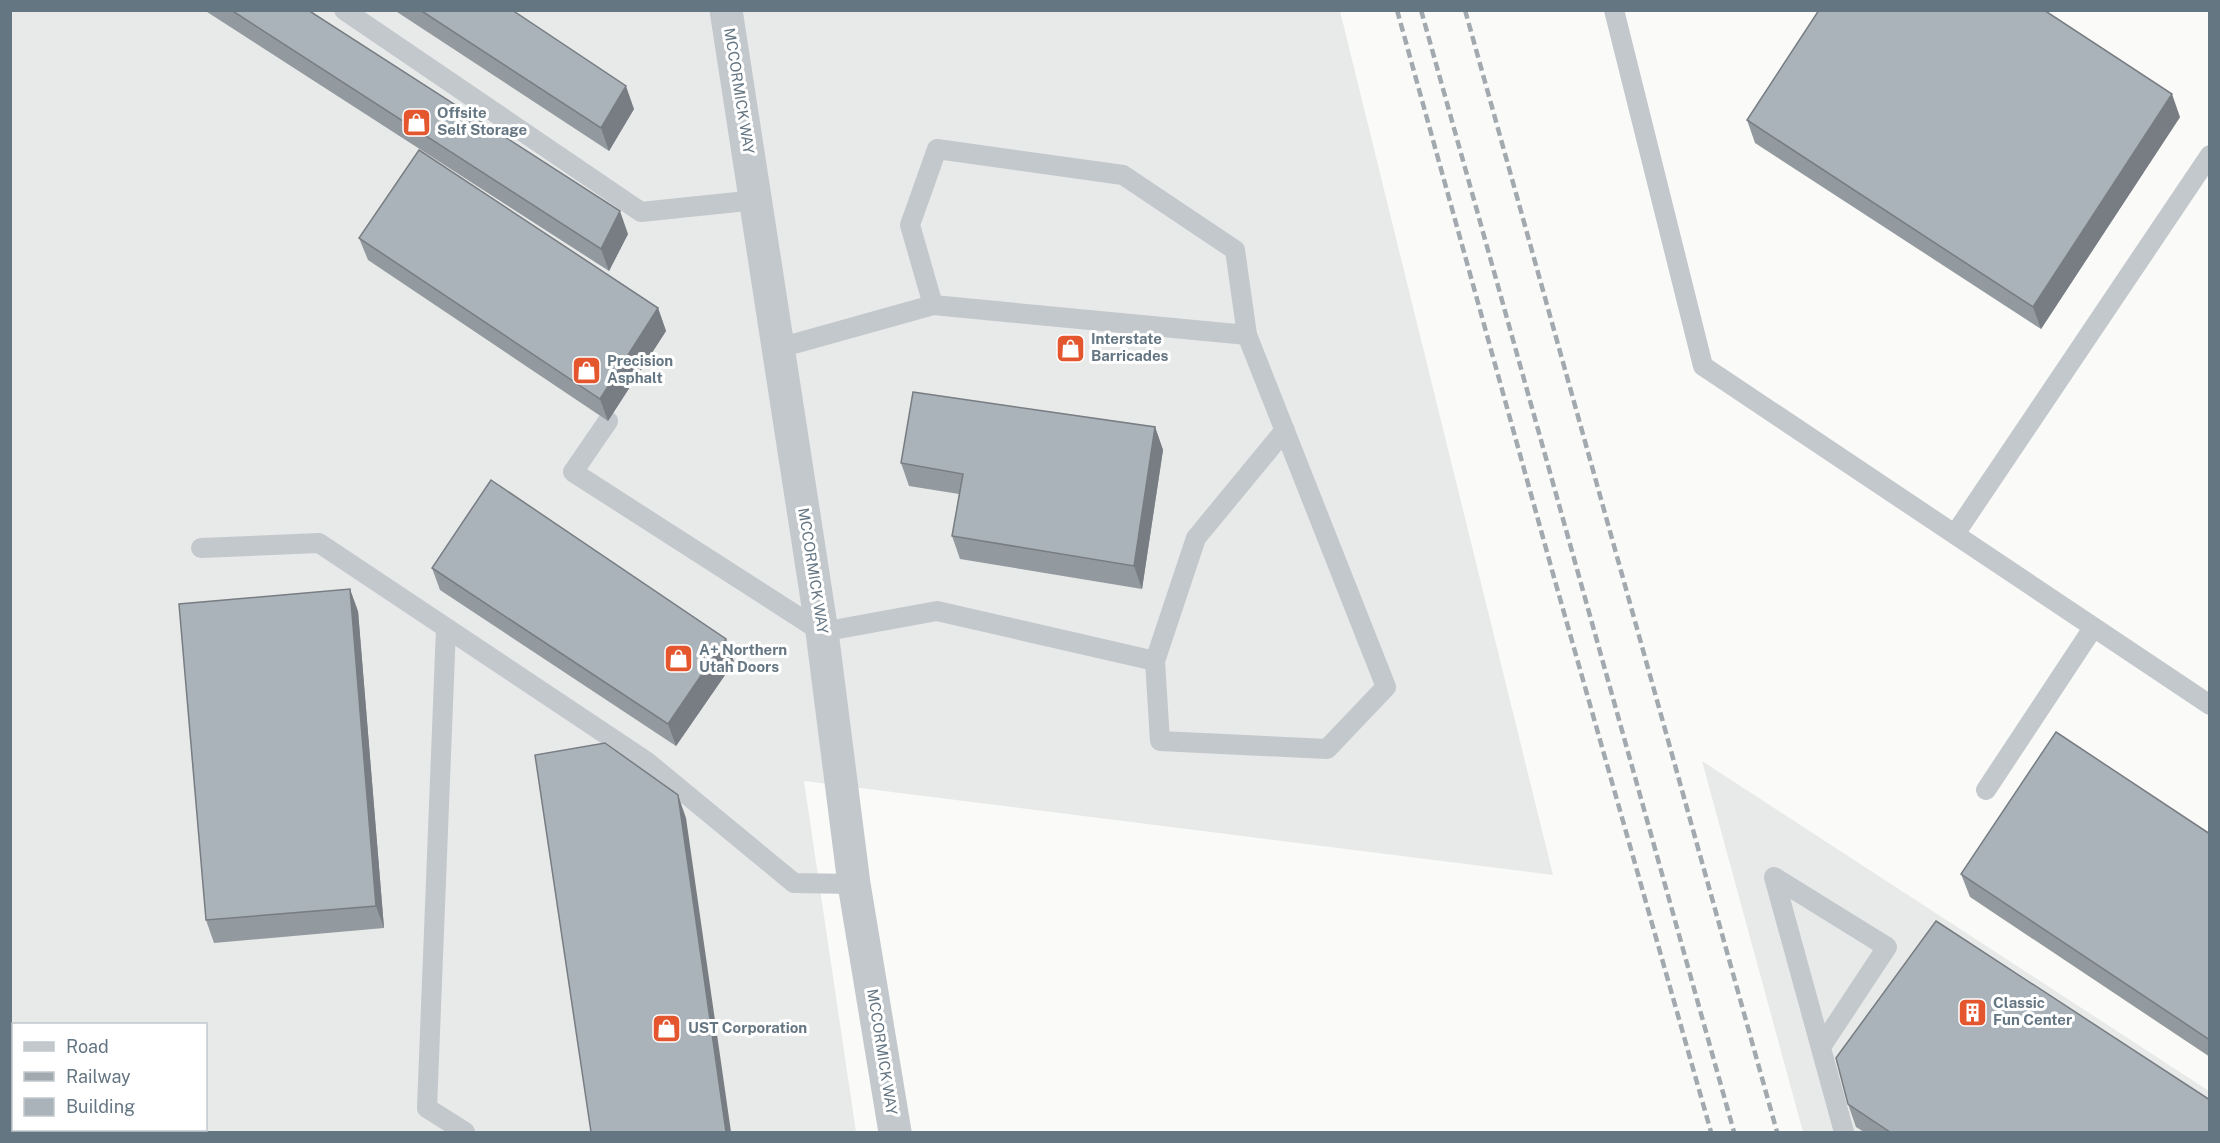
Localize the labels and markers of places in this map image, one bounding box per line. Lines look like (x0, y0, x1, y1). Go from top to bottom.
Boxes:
place label: Offsite Self Storage (437, 104, 527, 138)
shop icon: Offsite Self Storage (400, 106, 432, 138)
place label: Interstate Barricades (1091, 330, 1169, 364)
shop icon: Interstate Barricades (1054, 332, 1086, 364)
place label: Precision Asphalt (607, 352, 673, 386)
shop icon: Precision Asphalt (570, 354, 602, 386)
place label: A+ Northern Utah Doors (699, 641, 787, 675)
shop icon: A+ Northern Utah Doors (662, 643, 694, 675)
place label: Classic Fun Center (1993, 994, 2072, 1028)
building icon: Classic Fun Center (1956, 996, 1988, 1028)
shop icon: UST Corporation (651, 1012, 683, 1044)
place label: UST Corporation (688, 1019, 807, 1036)

